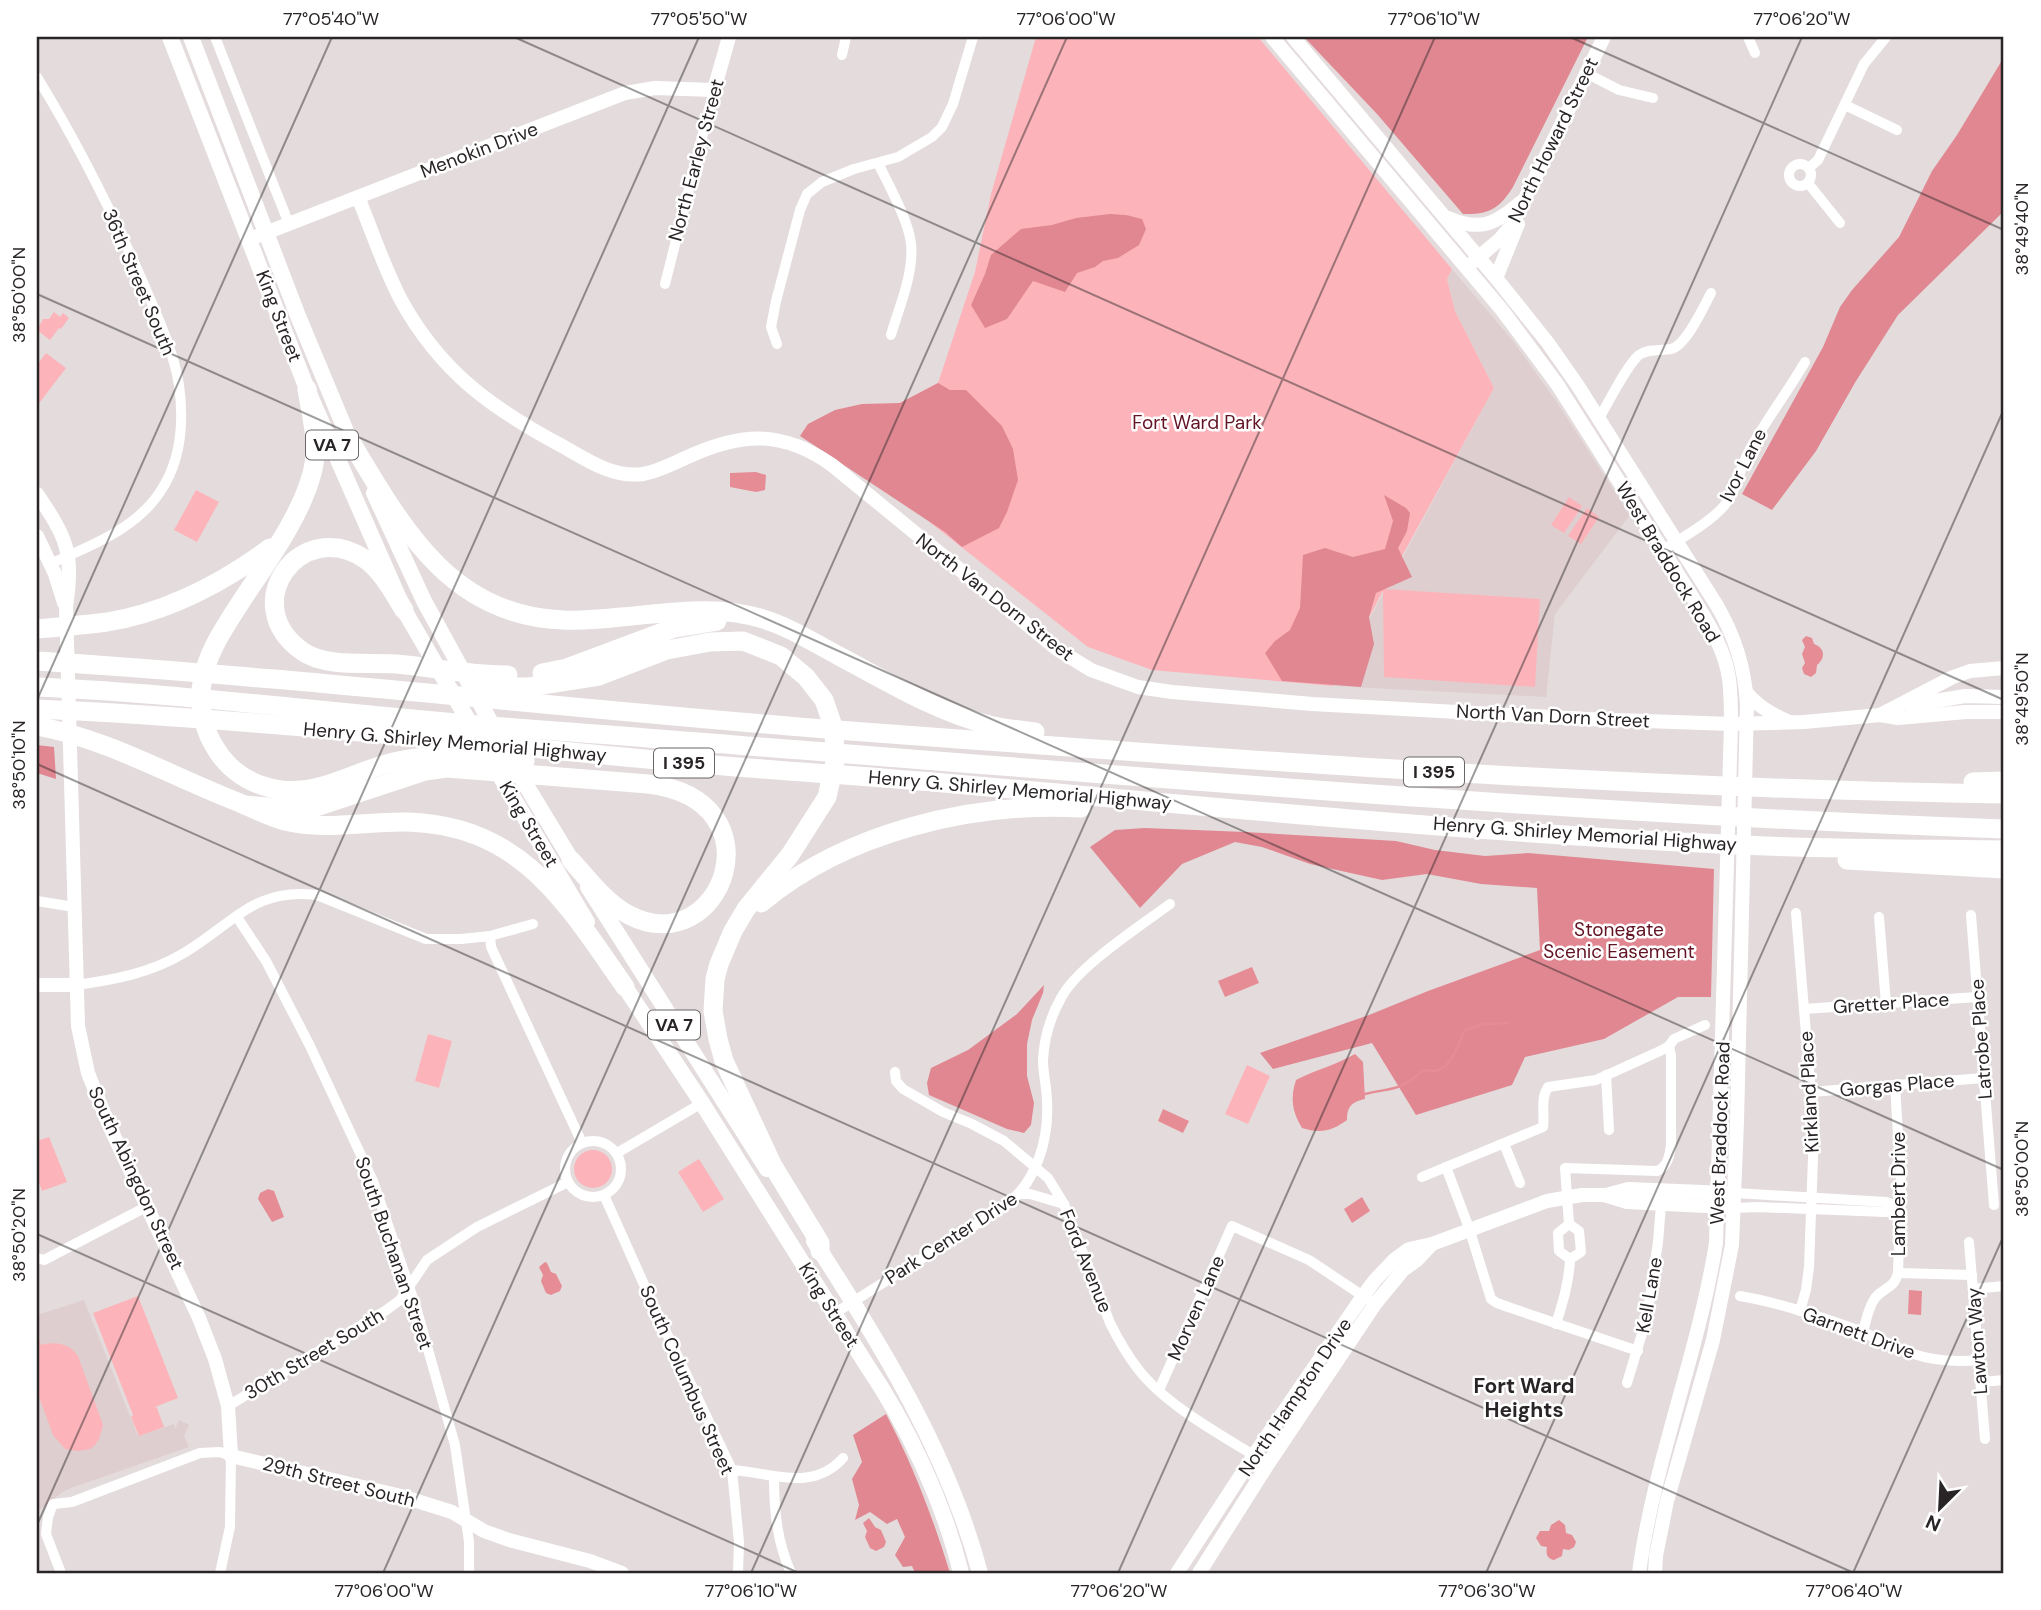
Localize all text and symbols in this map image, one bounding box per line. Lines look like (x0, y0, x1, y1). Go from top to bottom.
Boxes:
text: 77°05'40"W (283, 7, 379, 31)
text: 77°05'50"W (651, 7, 747, 31)
text: 77°06'00"W (1016, 7, 1116, 31)
text: 77°06'10"W (1388, 7, 1480, 31)
text: 77°06'20"W (1753, 7, 1851, 31)
street label: North Howard Street (1502, 53, 1604, 227)
street label: North Earley Street (662, 76, 730, 244)
street label: Menokin Drive (417, 116, 541, 184)
text: 38°49'40"N (2010, 183, 2034, 275)
street label: 36th Street South (97, 205, 181, 359)
text: 38°50'00"N (7, 247, 31, 343)
street label: King Street (250, 267, 308, 365)
park label: Fort Ward Park (1132, 410, 1262, 435)
street label: Ivor Lane (1714, 424, 1772, 506)
road number: VA 7 (306, 430, 358, 460)
street label: West Braddock Road (1610, 477, 1726, 647)
street label: North Van Dorn Street (911, 527, 1079, 667)
text: 38°49'50"N (2010, 652, 2034, 746)
street label: North Van Dorn Street (1455, 698, 1651, 734)
street label: Henry G. Shirley Memorial Highway (302, 716, 608, 768)
text: 38°50'10"N (7, 720, 31, 810)
road number: I 395 (654, 748, 714, 778)
road number: I 395 (1404, 758, 1464, 786)
street label: Henry G. Shirley Memorial Highway (867, 764, 1173, 816)
street label: King Street (494, 776, 564, 872)
street label: Henry G. Shirley Memorial Highway (1432, 811, 1738, 857)
park label: Stonegate Scenic Easement (1543, 917, 1695, 964)
street label: Latrobe Place (1964, 978, 1998, 1100)
street label: Gretter Place (1832, 986, 1950, 1020)
road number: VA 7 (648, 1010, 700, 1040)
street label: Kirkland Place (1793, 1030, 1825, 1154)
street label: West Braddock Road (1704, 1041, 1736, 1225)
street label: Gorgas Place (1838, 1068, 1956, 1102)
street label: South Abingdon Street (82, 1082, 190, 1274)
text: 38°50'00"N (2010, 1121, 2034, 1217)
street label: Lambert Drive (1886, 1132, 1911, 1256)
street label: South Buchanan Street (349, 1153, 439, 1353)
street label: Park Center Drive (880, 1186, 1022, 1290)
text: 38°50'20"N (7, 1188, 31, 1282)
street label: Ford Avenue (1054, 1206, 1118, 1316)
street label: Morven Lane (1162, 1251, 1230, 1365)
street label: Kell Lane (1630, 1255, 1668, 1335)
street label: King Street (793, 1258, 865, 1352)
street label: South Columbus Street (634, 1281, 740, 1479)
street label: Lawton Way (1961, 1286, 1993, 1395)
street label: Garnett Drive (1799, 1301, 1919, 1365)
street label: 30th Street South (240, 1303, 388, 1405)
street label: North Hampton Drive (1233, 1313, 1357, 1481)
district label: Fort Ward Heights (1473, 1372, 1575, 1424)
street label: 29th Street South (260, 1451, 418, 1513)
north arrow (1904, 1474, 1974, 1544)
text: N (1922, 1509, 1945, 1537)
text: 77°06'00"W (334, 1579, 434, 1603)
text: 77°06'10"W (705, 1579, 797, 1603)
text: 77°06'20"W (1070, 1579, 1168, 1603)
text: 77°06'30"W (1438, 1579, 1536, 1603)
text: 77°06'40"W (1806, 1579, 1902, 1603)

